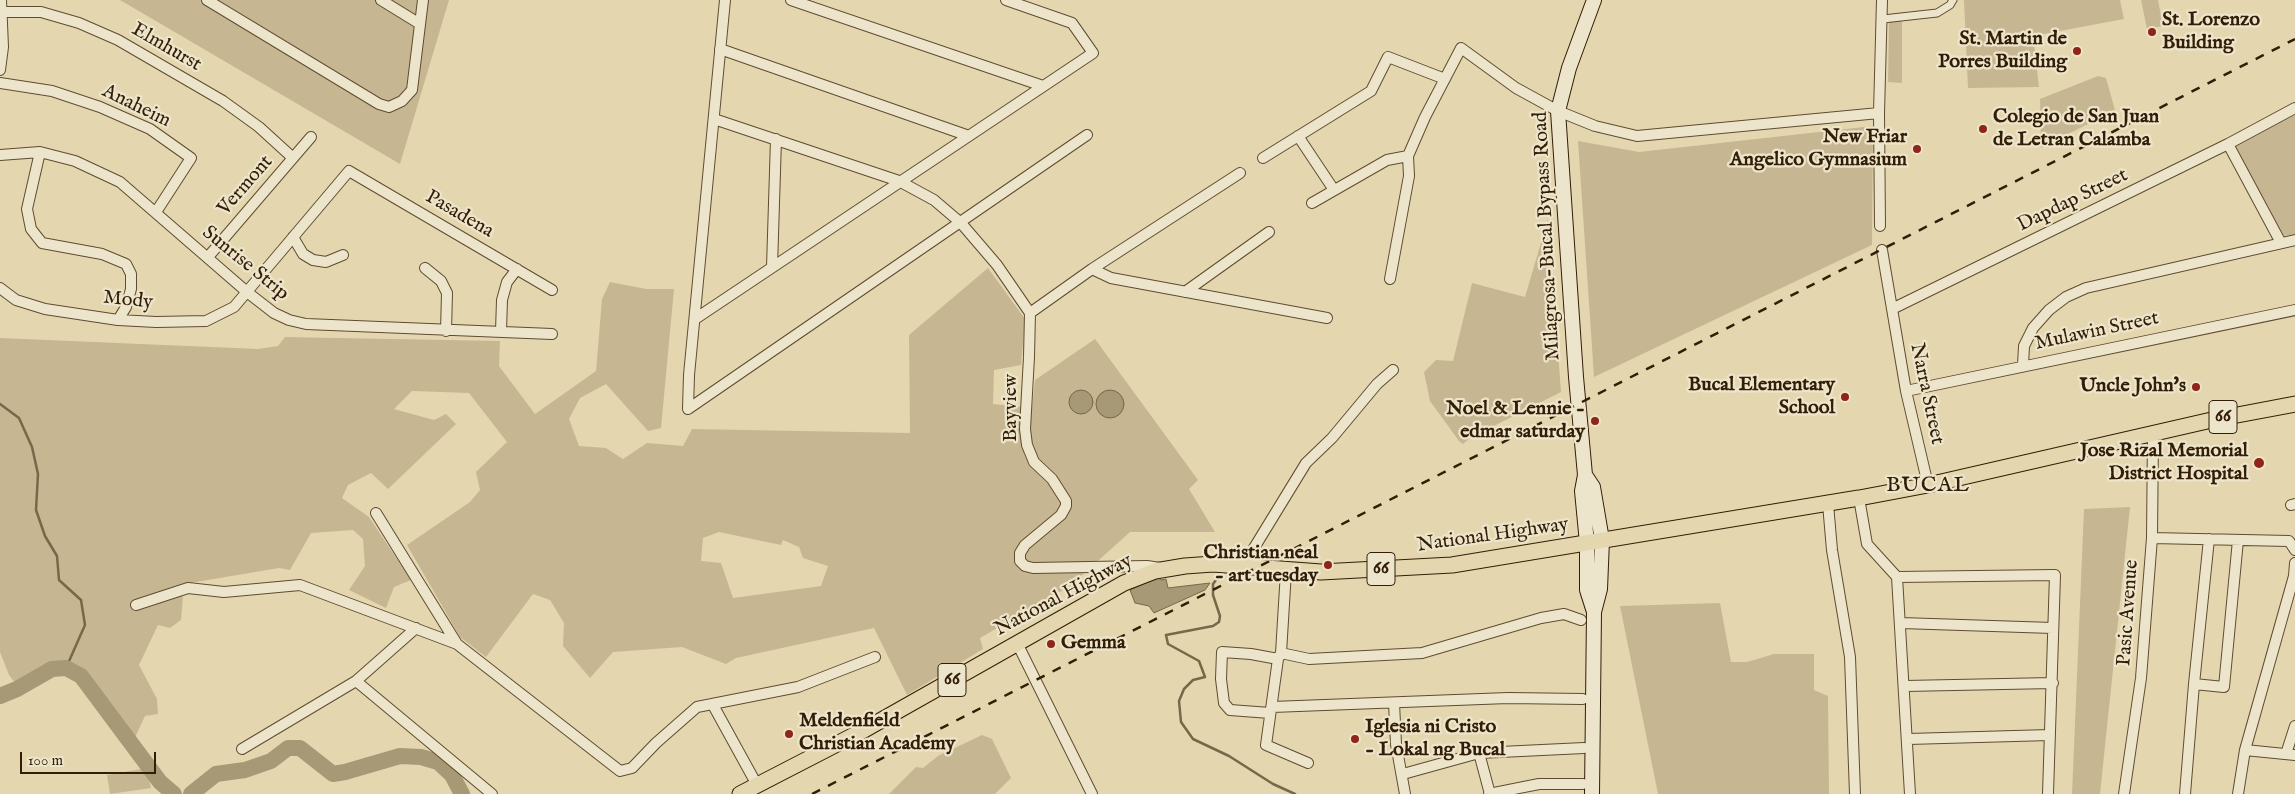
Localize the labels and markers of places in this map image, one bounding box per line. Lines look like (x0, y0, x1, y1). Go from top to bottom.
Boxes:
place label: St. Lorenzo Building (2162, 9, 2260, 56)
marker: St. Lorenzo Building (2146, 26, 2158, 38)
place label: St. Martin de Porres Building (1938, 28, 2067, 75)
marker: St. Martin de Porres Building (2071, 45, 2083, 57)
place label: Colegio de San Juan de Letran Calamba (1993, 106, 2159, 153)
marker: Colegio de San Juan de Letran Calamba (1977, 123, 1989, 135)
place label: New Friar Angelico Gymnasium (1730, 126, 1907, 173)
marker: New Friar Angelico Gymnasium (1911, 143, 1923, 155)
place label: Bucal Elementary School (1688, 374, 1835, 421)
place label: Uncle John's (2079, 375, 2186, 399)
marker: Uncle John's (2190, 381, 2202, 393)
marker: Bucal Elementary School (1839, 391, 1851, 403)
place label: Noel & Lennie - edmar saturday (1446, 398, 1585, 445)
marker: Noel & Lennie - edmar saturday (1589, 415, 1601, 427)
place label: Jose Rizal Memorial District Hospital (2080, 440, 2248, 487)
marker: Jose Rizal Memorial District Hospital (2252, 456, 2266, 470)
place label: Christian neal - art tuesday (1203, 542, 1318, 589)
marker: Christian neal - art tuesday (1322, 559, 1334, 571)
place label: Gemma (1061, 632, 1126, 656)
marker: Gemma (1045, 638, 1057, 650)
place label: Meldenfield Christian Academy (799, 710, 955, 757)
place label: Iglesia ni Cristo - Lokal ng Bucal (1365, 716, 1505, 763)
marker: Meldenfield Christian Academy (783, 728, 795, 740)
marker: Iglesia ni Cristo - Lokal ng Bucal (1349, 733, 1361, 745)

